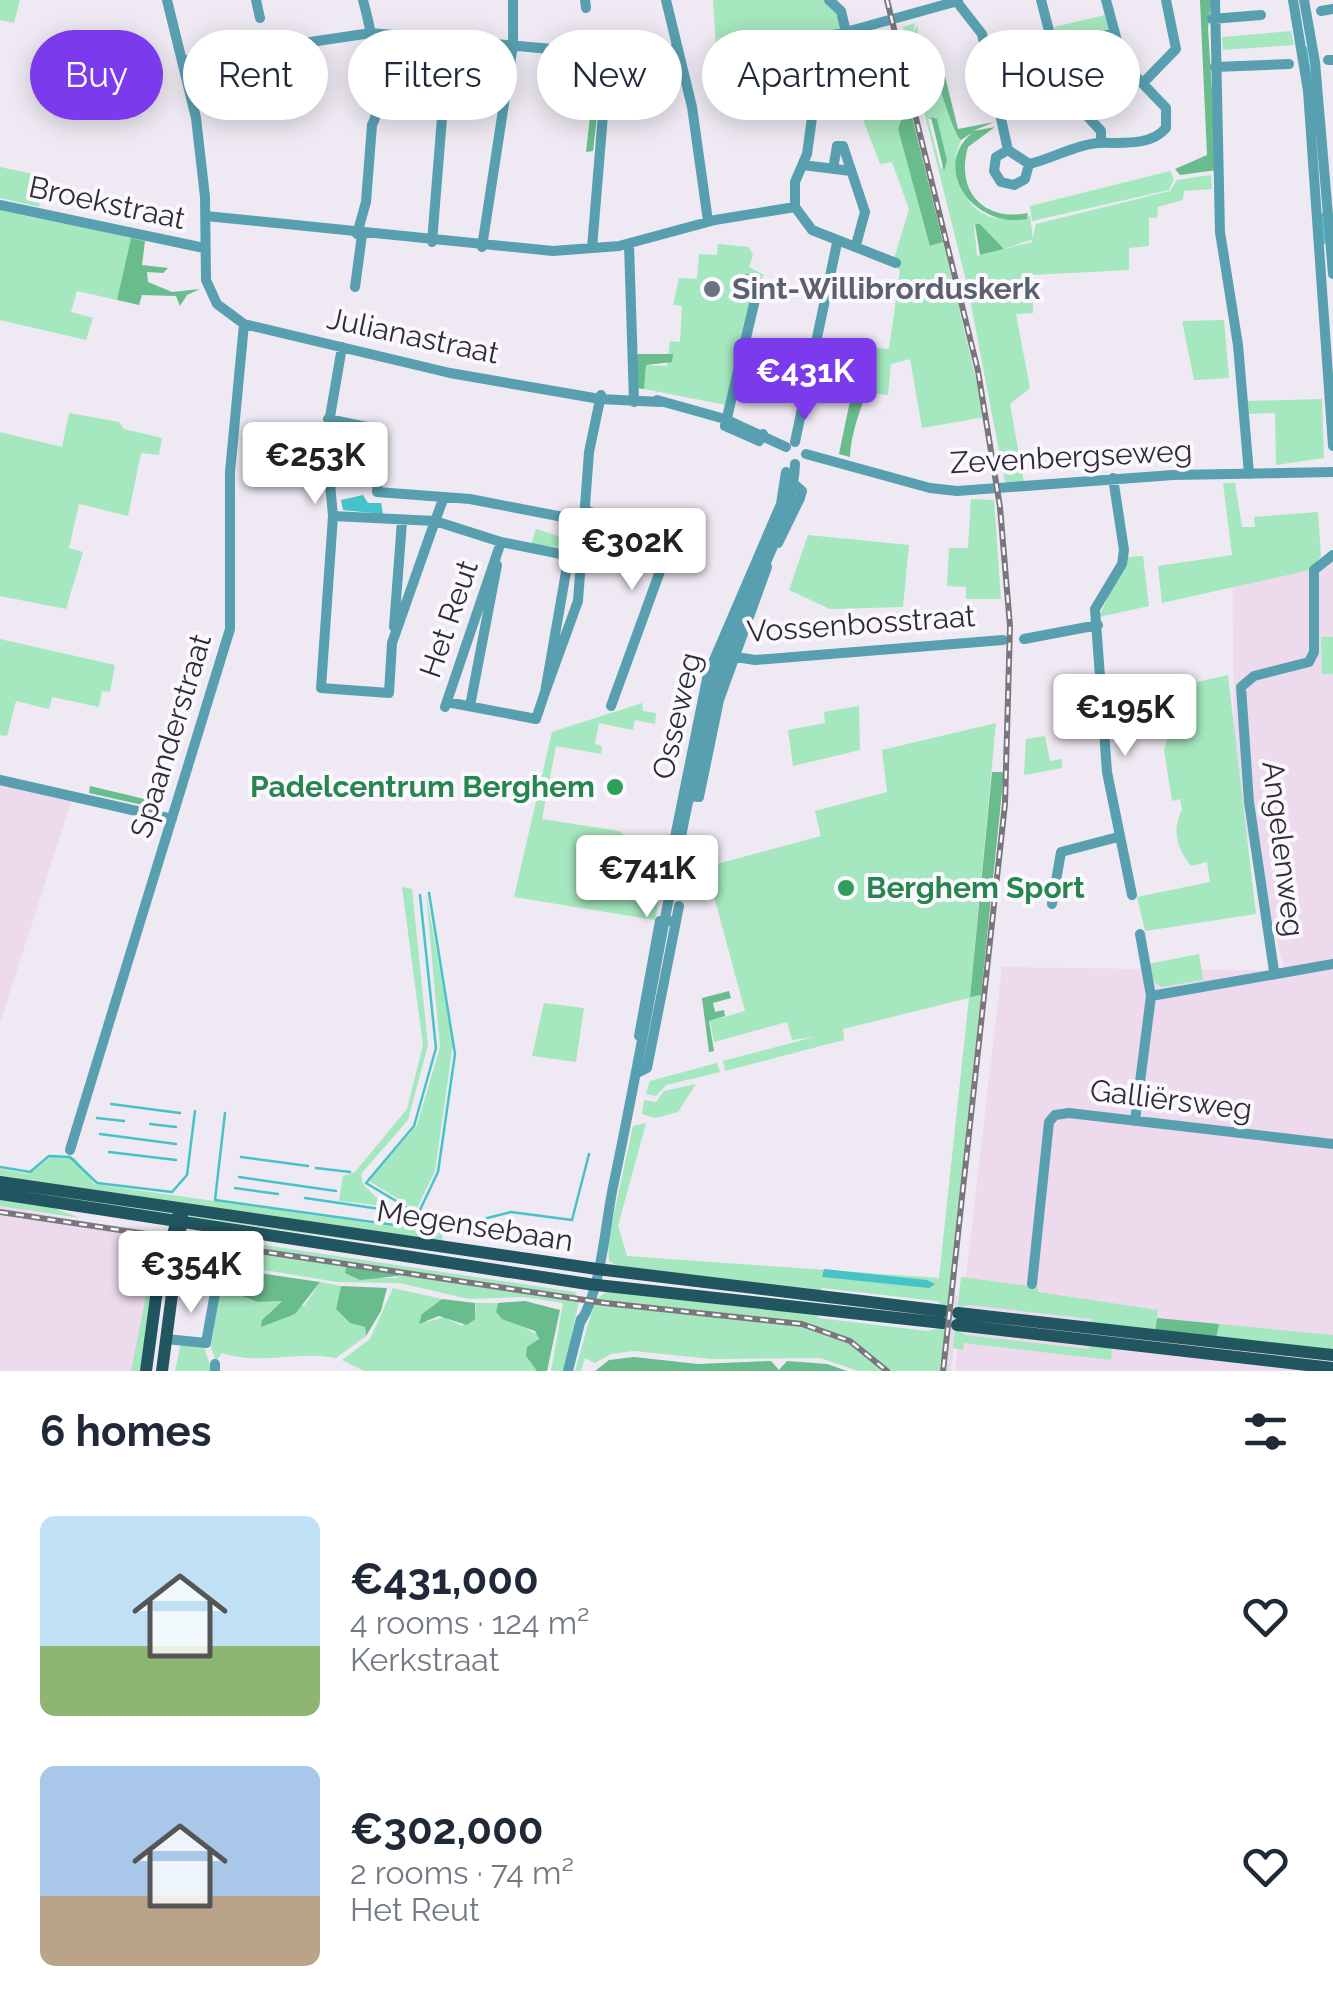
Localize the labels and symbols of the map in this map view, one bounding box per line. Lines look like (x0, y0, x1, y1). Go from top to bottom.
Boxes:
street label: Broekstraat (26, 169, 189, 236)
place label: Sint-Willibrorduskerk (732, 271, 1040, 306)
marker: Sint-Willibrorduskerk (701, 278, 723, 300)
street label: Julianastraat (324, 300, 502, 371)
pin: €431K (735, 338, 875, 423)
pin: €253K (245, 422, 385, 507)
street label: Zevenbergseweg (949, 433, 1193, 480)
pin: €302K (562, 508, 702, 593)
street label: Het Reut (412, 556, 485, 682)
street label: Vossenbosstraat (746, 598, 976, 649)
street label: Spaanderstraat (123, 630, 218, 842)
street label: Osseweg (645, 649, 708, 783)
pin: €195K (1055, 674, 1195, 759)
street label: Angelenweg (1255, 759, 1312, 939)
place label: Padelcentrum Berghem (250, 769, 595, 804)
marker: Padelcentrum Berghem (604, 776, 626, 798)
pin: €741K (577, 835, 717, 920)
place label: Berghem Sport (866, 870, 1085, 905)
marker: Berghem Sport (835, 877, 857, 899)
street label: Galliërsweg (1088, 1072, 1254, 1127)
street label: Megensebaan (375, 1193, 576, 1258)
pin: €354K (121, 1231, 261, 1316)

